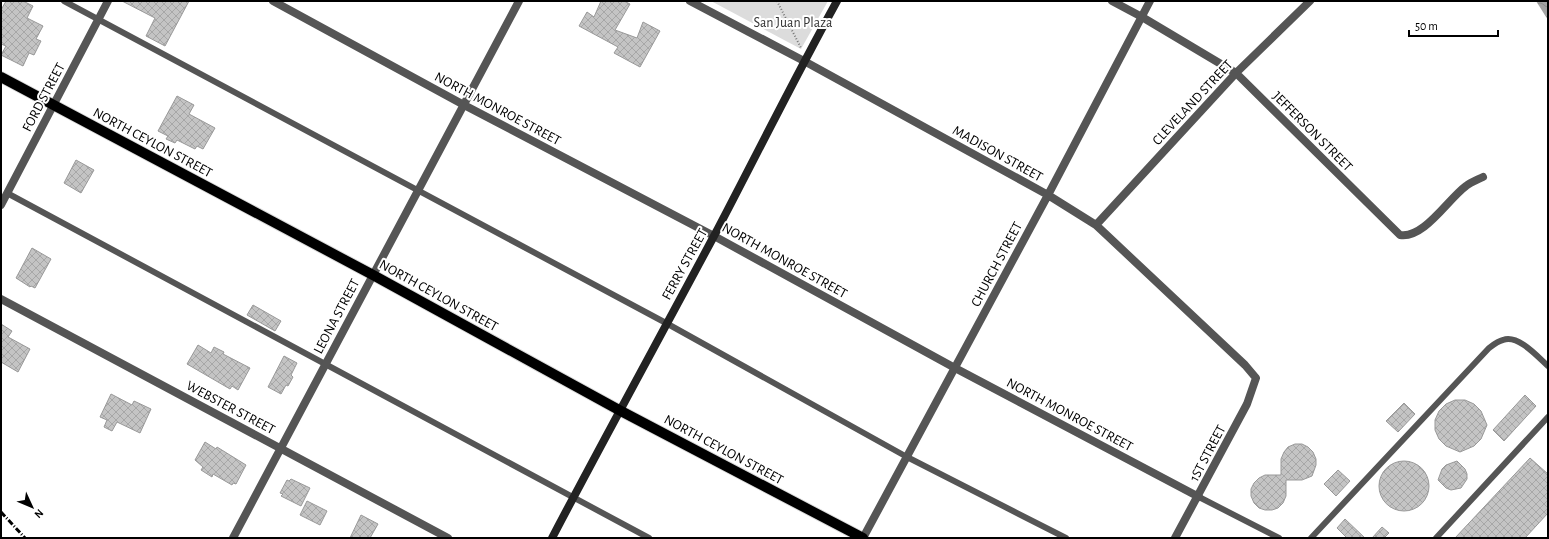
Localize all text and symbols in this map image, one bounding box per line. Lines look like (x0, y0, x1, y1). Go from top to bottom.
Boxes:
scale bar (1409, 12, 1498, 38)
park label: San Juan Plaza (754, 16, 833, 30)
text: 50 m (1415, 20, 1438, 32)
street label: CLEVELAND STREET (1150, 57, 1236, 148)
street label: FORD STREET (20, 61, 68, 134)
street label: NORTH MONROE STREET (432, 70, 563, 148)
street label: JEFFERSON STREET (1270, 89, 1355, 174)
street label: NORTH CEYLON STREET (90, 105, 215, 180)
street label: MADISON STREET (950, 123, 1045, 184)
street label: CHURCH STREET (969, 220, 1025, 309)
street label: NORTH MONROE STREET (720, 221, 850, 301)
street label: FERRY STREET (660, 226, 710, 302)
street label: NORTH CEYLON STREET (377, 257, 500, 334)
street label: LEONA STREET (311, 277, 363, 356)
street label: NORTH MONROE STREET (1004, 376, 1135, 454)
street label: WEBSTER STREET (184, 379, 277, 437)
street label: NORTH CEYLON STREET (661, 412, 786, 487)
street label: 1ST STREET (1187, 423, 1229, 484)
north arrow (12, 487, 52, 527)
text: N (32, 507, 45, 520)

